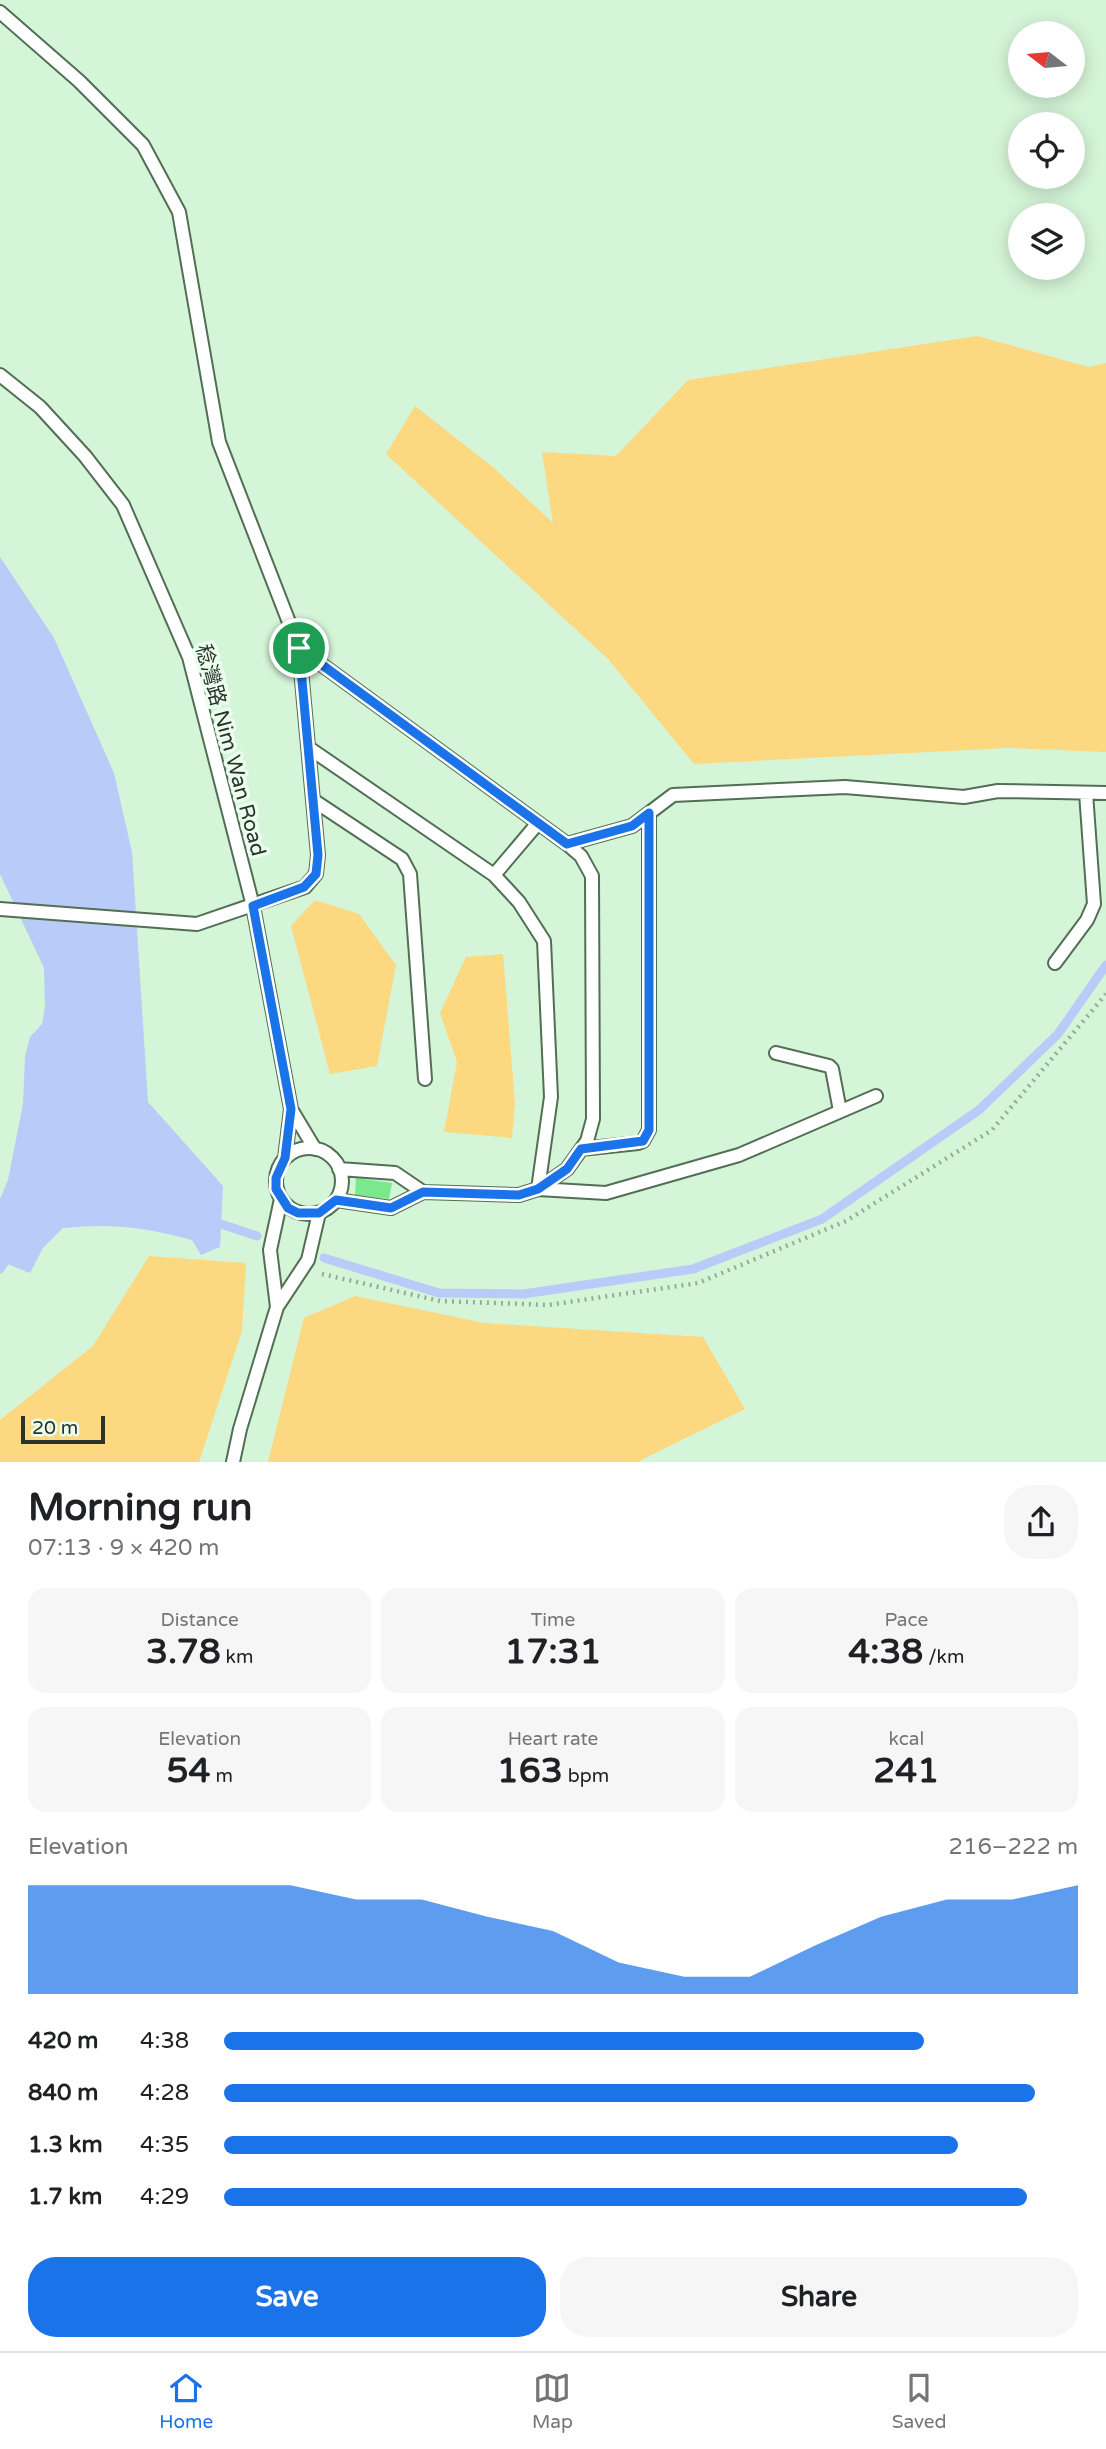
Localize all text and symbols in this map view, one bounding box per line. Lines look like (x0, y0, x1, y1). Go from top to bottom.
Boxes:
north arrow (1008, 21, 1085, 98)
map controls (1008, 21, 1085, 280)
button: locate (1008, 112, 1085, 189)
button: layers (1008, 203, 1085, 280)
pin (269, 618, 329, 678)
icon: arrive (280, 629, 318, 667)
street label: 稔灣路 Nim Wan Road (190, 641, 271, 859)
scale bar (21, 1413, 105, 1445)
text: 20 m (32, 1417, 78, 1439)
text: Morning run (28, 1485, 252, 1531)
button: share (1004, 1485, 1078, 1559)
text: 07:13 · 9 × 420 m (28, 1534, 219, 1562)
text: Distance (161, 1609, 239, 1631)
text: Time (531, 1609, 575, 1631)
text: Pace (884, 1609, 928, 1631)
text: 3.78 (146, 1631, 221, 1673)
text: 17:31 (504, 1631, 602, 1673)
text: 4:38 (848, 1631, 923, 1673)
text: km (221, 1646, 253, 1668)
text: /km (923, 1646, 964, 1668)
text: Elevation (158, 1728, 241, 1750)
text: Heart rate (508, 1728, 598, 1750)
text: kcal (888, 1728, 924, 1750)
text: 54 (166, 1750, 210, 1792)
text: 163 (497, 1750, 563, 1792)
text: 241 (873, 1750, 939, 1792)
text: m (210, 1765, 233, 1787)
text: bpm (563, 1765, 609, 1787)
text: Elevation (28, 1833, 129, 1861)
text: 216–222 m (949, 1833, 1078, 1861)
text: 420 m (28, 2027, 98, 2055)
text: 4:38 (140, 2027, 189, 2055)
text: 840 m (28, 2079, 98, 2107)
text: 4:28 (140, 2079, 189, 2107)
text: 1.3 km (28, 2131, 103, 2159)
text: 4:35 (140, 2131, 189, 2159)
text: 1.7 km (28, 2183, 102, 2211)
text: 4:29 (140, 2183, 189, 2211)
button: Save (28, 2257, 546, 2337)
button: Share (560, 2257, 1078, 2337)
tab: Home (159, 2369, 213, 2433)
tab: Map (532, 2369, 573, 2433)
tab: Saved (892, 2369, 947, 2433)

